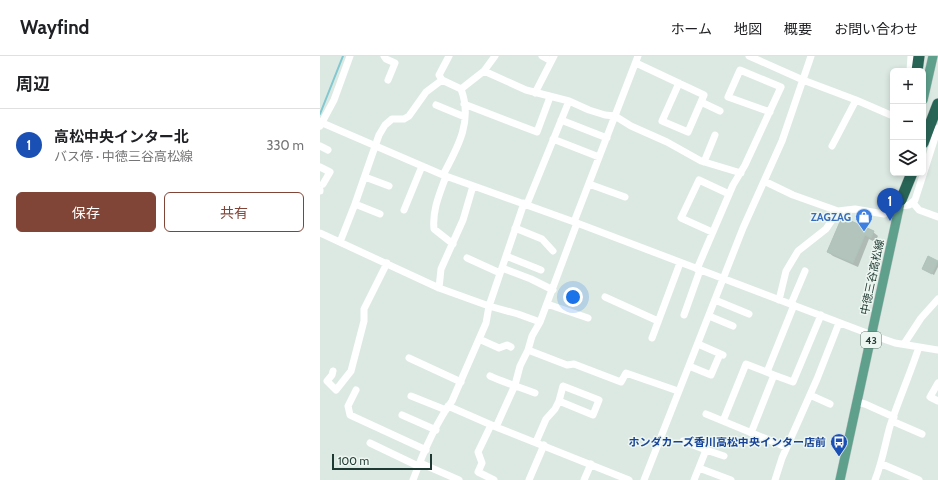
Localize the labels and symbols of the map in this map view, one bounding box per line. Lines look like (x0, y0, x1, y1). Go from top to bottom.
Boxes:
pin: 1 (877, 188, 903, 221)
shop icon: ZAGZAG (854, 207, 874, 232)
place label: ZAGZAG (811, 210, 851, 224)
street label: 中徳三谷高松線 (857, 238, 887, 316)
your location (563, 287, 583, 307)
road number: 43 (861, 332, 881, 348)
bus stop icon: ホンダカーズ香川高松中央インター店前 (829, 432, 849, 457)
place label: ホンダカーズ香川高松中央インター店前 (629, 435, 826, 449)
scale bar (332, 452, 432, 471)

